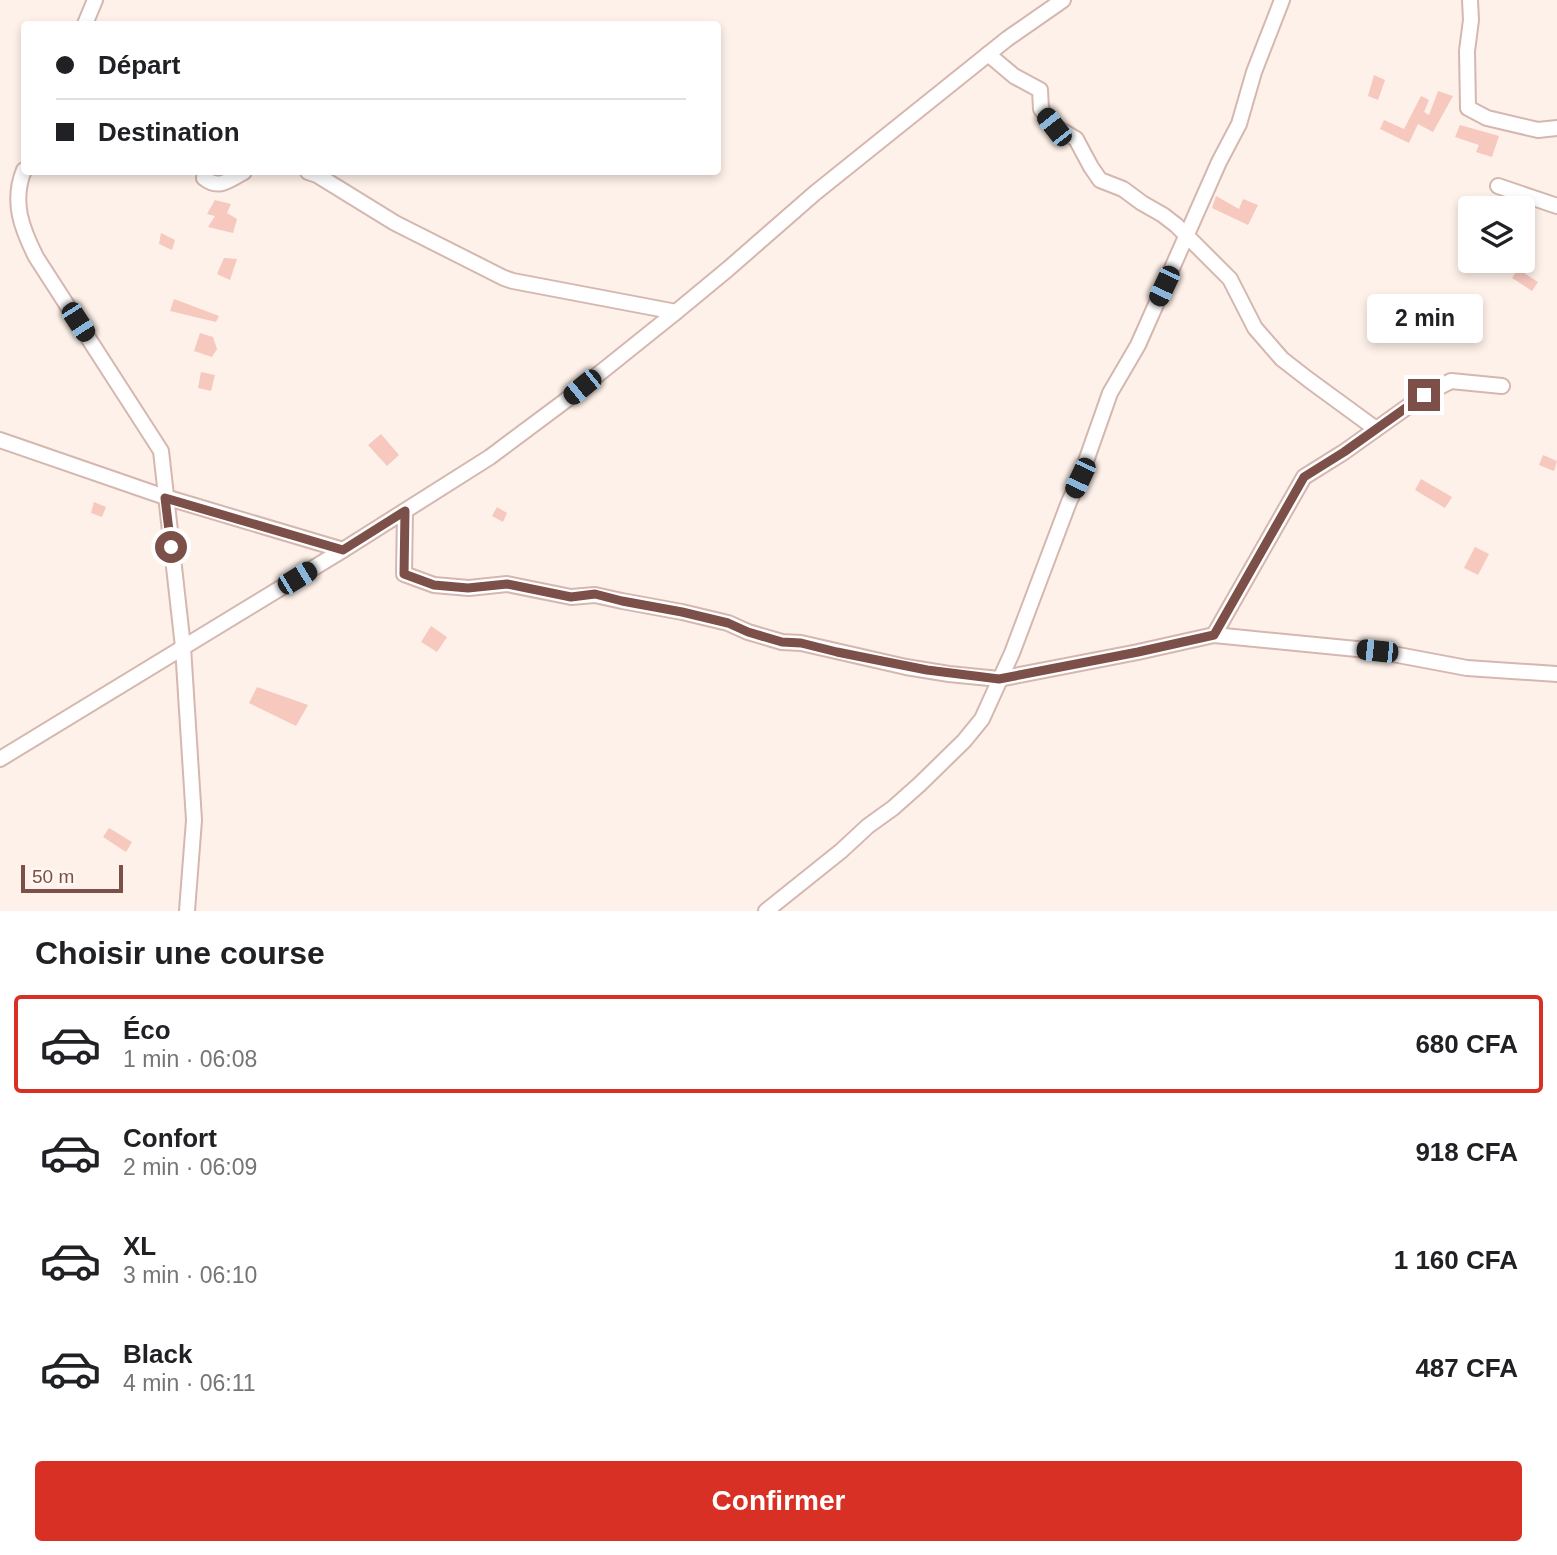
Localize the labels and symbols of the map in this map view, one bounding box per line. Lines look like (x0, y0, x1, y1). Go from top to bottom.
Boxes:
car (1033, 104, 1076, 150)
car (1146, 263, 1183, 309)
callout: 2 min (1366, 294, 1482, 342)
car (58, 299, 99, 345)
car (560, 366, 605, 408)
route end (1408, 379, 1440, 411)
car (1062, 455, 1099, 501)
route start (155, 531, 187, 563)
car (274, 558, 321, 598)
car (1356, 638, 1399, 664)
scale bar (21, 862, 122, 894)

